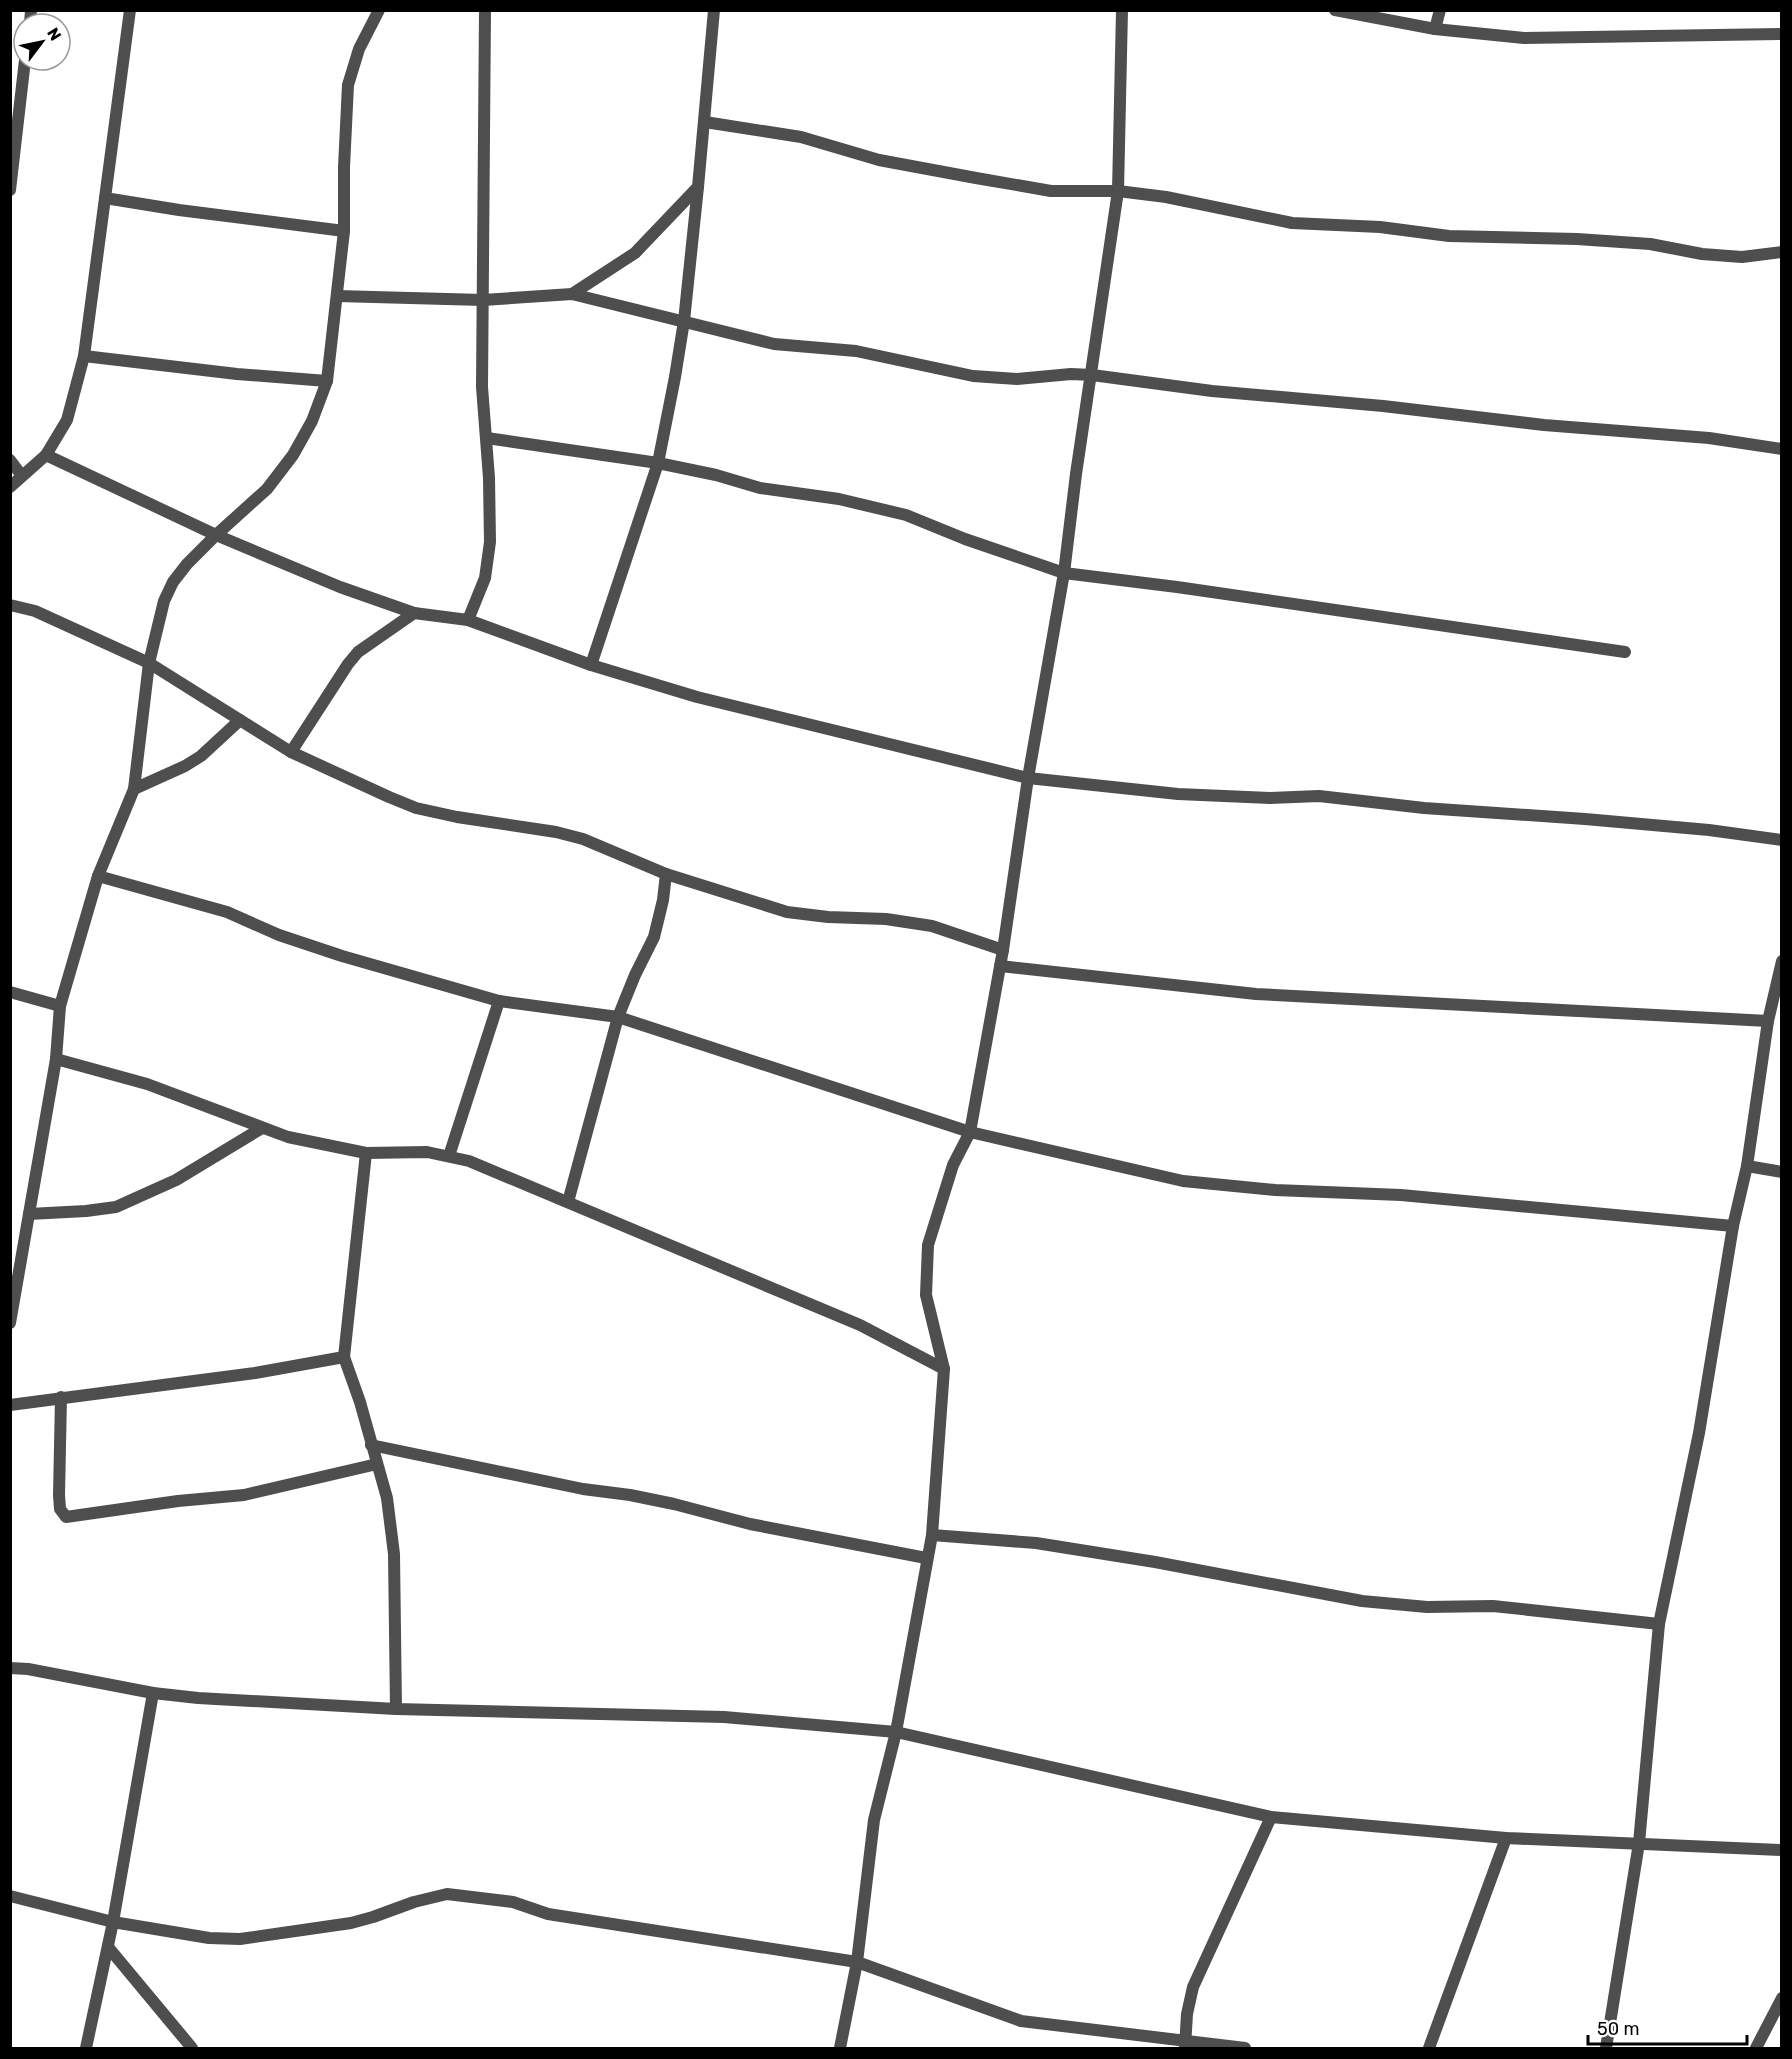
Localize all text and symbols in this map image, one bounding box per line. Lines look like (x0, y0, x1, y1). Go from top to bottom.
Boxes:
north arrow (12, 12, 72, 72)
text: N (43, 24, 65, 44)
scale bar (1588, 2008, 1747, 2046)
text: 50 m (1597, 2018, 1640, 2040)

